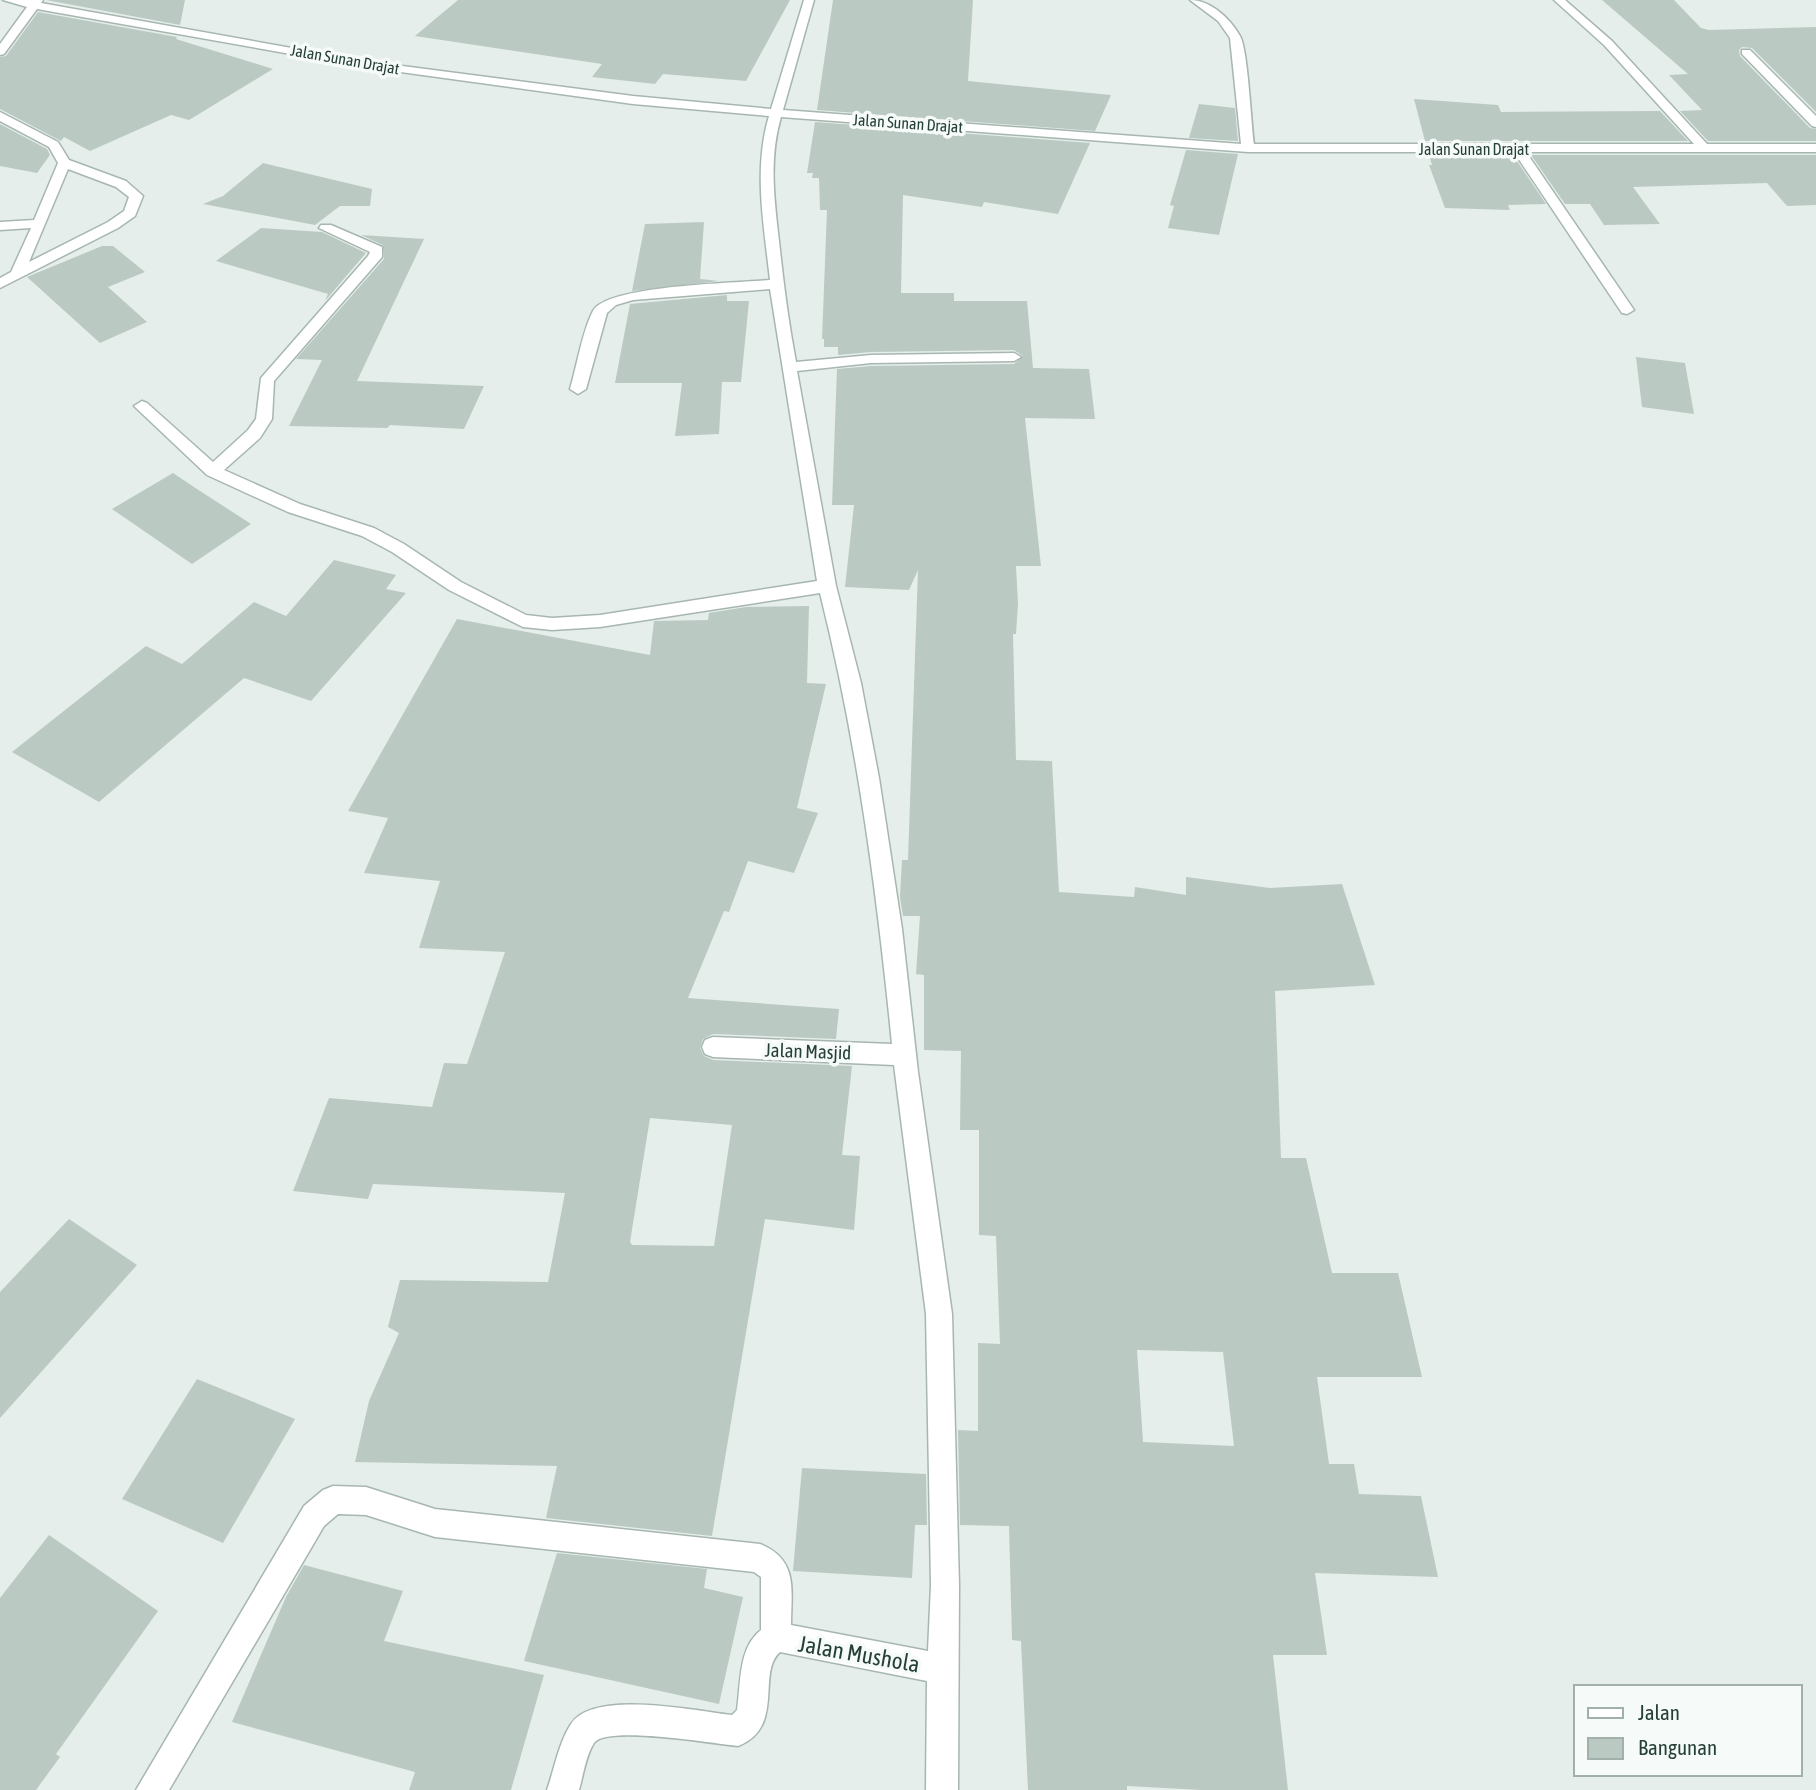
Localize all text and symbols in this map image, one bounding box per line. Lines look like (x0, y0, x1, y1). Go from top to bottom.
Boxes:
street label: Jalan Sunan Drajat (289, 41, 401, 78)
street label: Jalan Sunan Drajat (852, 110, 964, 137)
street label: Jalan Sunan Drajat (1419, 140, 1530, 159)
street label: Jalan Masjid (764, 1038, 852, 1064)
street label: Jalan Mushola (796, 1631, 922, 1677)
legend (1574, 1685, 1802, 1776)
text: Jalan (1638, 1700, 1680, 1724)
text: Bangunan (1638, 1735, 1717, 1759)

